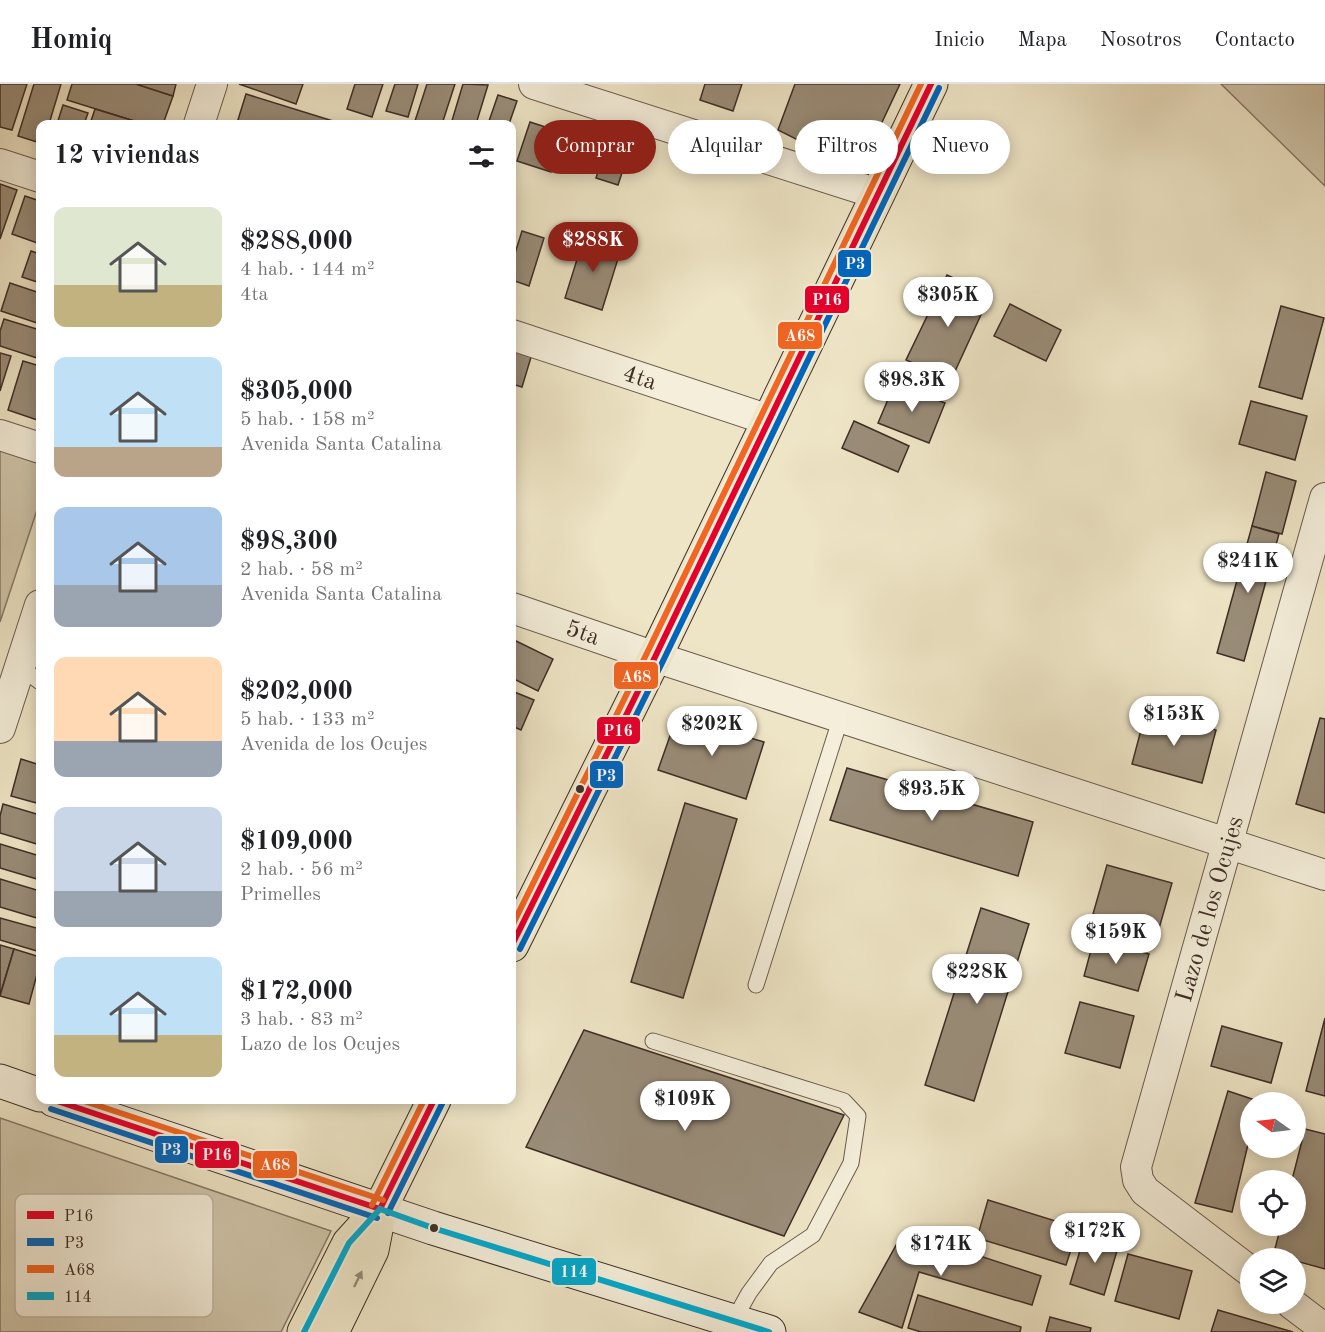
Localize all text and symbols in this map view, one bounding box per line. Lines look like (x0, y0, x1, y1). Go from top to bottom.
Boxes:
text: Homiq (30, 27, 113, 55)
text: Inicio (934, 30, 985, 51)
text: Mapa (1018, 30, 1067, 51)
text: Nosotros (1100, 30, 1182, 51)
text: Contacto (1215, 30, 1295, 51)
chip: Comprar (534, 120, 656, 174)
chip: Alquilar (668, 120, 783, 174)
chip: Filtros (795, 120, 898, 174)
chip: Nuevo (910, 120, 1010, 174)
icon: filters (465, 140, 498, 173)
text: 12 viviendas (54, 143, 200, 169)
pin: $288K (551, 222, 635, 273)
text: $288,000 (240, 229, 353, 255)
icon: home (102, 231, 174, 303)
text: $288K (562, 231, 624, 251)
line badge: P3 (837, 249, 872, 278)
text: P3 (845, 257, 865, 273)
text: 4 hab. · 144 m² (240, 260, 374, 280)
pin: $305K (906, 277, 990, 328)
text: 4ta (240, 285, 268, 305)
line badge: P16 (804, 285, 850, 314)
text: $305K (917, 286, 979, 306)
text: P16 (812, 293, 842, 309)
line badge: A68 (777, 321, 823, 350)
text: A68 (785, 329, 815, 345)
street label: 4ta (619, 362, 659, 396)
pin: $98.3K (863, 362, 961, 413)
text: $98.3K (878, 371, 946, 391)
text: $305,000 (240, 379, 353, 405)
icon: home (102, 381, 174, 453)
text: 5 hab. · 158 m² (240, 410, 374, 430)
text: Avenida Santa Catalina (240, 435, 442, 455)
text: $98,300 (240, 529, 338, 555)
icon: home (102, 531, 174, 603)
pin: $241K (1206, 543, 1290, 594)
text: $241K (1217, 552, 1279, 572)
text: 2 hab. · 58 m² (240, 560, 363, 580)
text: Avenida Santa Catalina (240, 585, 442, 605)
street label: 5ta (562, 617, 603, 651)
line badge: A68 (613, 661, 659, 690)
text: A68 (621, 670, 651, 686)
text: $202,000 (240, 679, 353, 705)
icon: home (102, 681, 174, 753)
pin: $153K (1132, 696, 1216, 747)
text: $153K (1143, 705, 1205, 725)
pin: $202K (670, 706, 754, 757)
text: 5 hab. · 133 m² (240, 710, 374, 730)
text: $202K (681, 715, 743, 735)
line badge: P16 (596, 716, 641, 745)
text: P16 (603, 724, 633, 740)
text: Avenida de los Ocujes (240, 735, 427, 755)
line badge: P3 (589, 760, 624, 789)
text: P3 (596, 769, 616, 785)
pin: $93.5K (883, 771, 981, 822)
text: $93.5K (898, 780, 966, 800)
unlabelled marker (574, 783, 586, 795)
street label: Lazo de los Ocujes (1173, 814, 1249, 1005)
text: $109,000 (240, 829, 353, 855)
icon: home (102, 831, 174, 903)
text: 2 hab. · 56 m² (240, 860, 363, 880)
text: Primelles (240, 885, 321, 905)
pin: $159K (1074, 914, 1158, 965)
text: $159K (1085, 923, 1147, 943)
pin: $228K (935, 954, 1019, 1005)
text: $228K (946, 963, 1008, 983)
text: $172,000 (240, 979, 353, 1005)
icon: home (102, 981, 174, 1053)
text: 3 hab. · 83 m² (240, 1010, 363, 1030)
text: Lazo de los Ocujes (240, 1035, 400, 1055)
pin: $109K (643, 1081, 727, 1132)
text: $109K (654, 1090, 716, 1110)
north arrow (1240, 1092, 1306, 1158)
map controls (1240, 1092, 1306, 1314)
line badge: P3 (154, 1135, 189, 1164)
line badge: P16 (194, 1140, 240, 1169)
text: P3 (161, 1143, 181, 1159)
text: P16 (202, 1148, 232, 1164)
line badge: A68 (252, 1150, 298, 1179)
text: A68 (260, 1158, 290, 1174)
button: locate (1240, 1170, 1306, 1236)
legend (15, 1194, 213, 1317)
text: P16 (64, 1209, 93, 1225)
pin: $172K (1053, 1213, 1137, 1264)
unlabelled marker (428, 1222, 440, 1234)
text: $172K (1064, 1222, 1126, 1242)
pin: $174K (899, 1226, 983, 1277)
text: $174K (910, 1235, 972, 1255)
text: P3 (64, 1236, 84, 1252)
button: layers (1240, 1248, 1306, 1314)
line badge: 114 (551, 1257, 597, 1286)
text: A68 (64, 1263, 95, 1279)
text: 114 (560, 1265, 588, 1281)
one-way arrow (353, 1271, 362, 1288)
text: 114 (64, 1290, 92, 1306)

